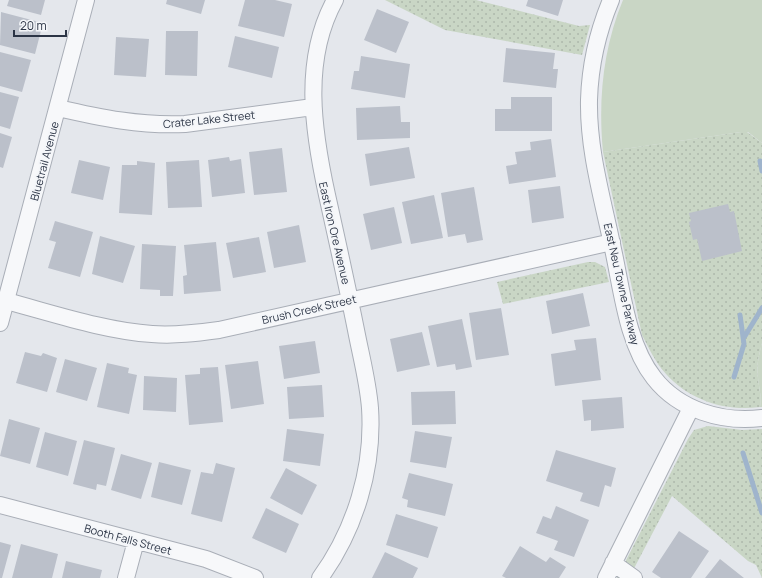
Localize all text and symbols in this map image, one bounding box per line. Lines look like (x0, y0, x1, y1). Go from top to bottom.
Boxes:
scale bar (14, 12, 66, 38)
text: 20 m (20, 17, 47, 34)
street label: Crater Lake Street (162, 107, 256, 131)
street label: Bluetrail Avenue (26, 119, 62, 202)
street label: East Iron Ore Avenue (316, 180, 354, 286)
street label: East Neu Towne Parkway (601, 222, 643, 347)
street label: Brush Creek Street (260, 291, 358, 327)
street label: Booth Falls Street (83, 520, 173, 558)

